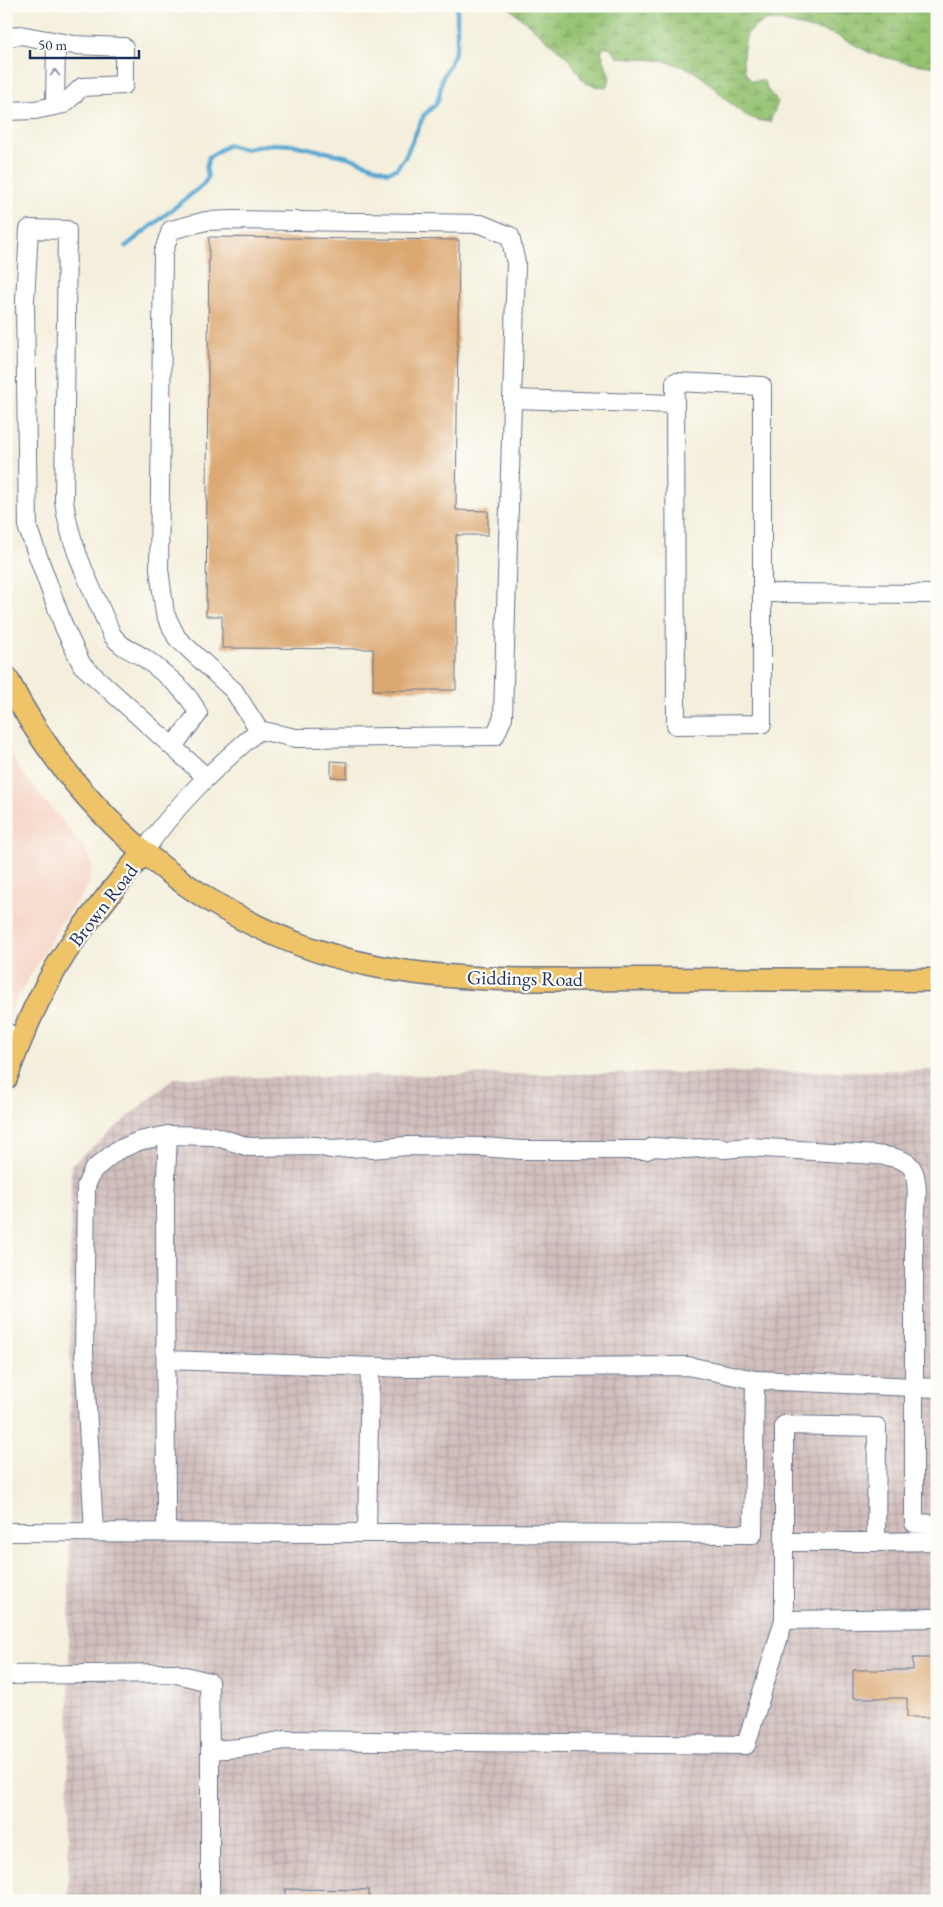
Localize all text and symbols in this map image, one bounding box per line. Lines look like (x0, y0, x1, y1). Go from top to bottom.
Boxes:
scale bar (30, 28, 139, 60)
text: 50 m (38, 35, 67, 54)
one-way arrow (50, 69, 60, 77)
street label: Brown Road (63, 858, 144, 952)
street label: Giddings Road (467, 964, 584, 992)

